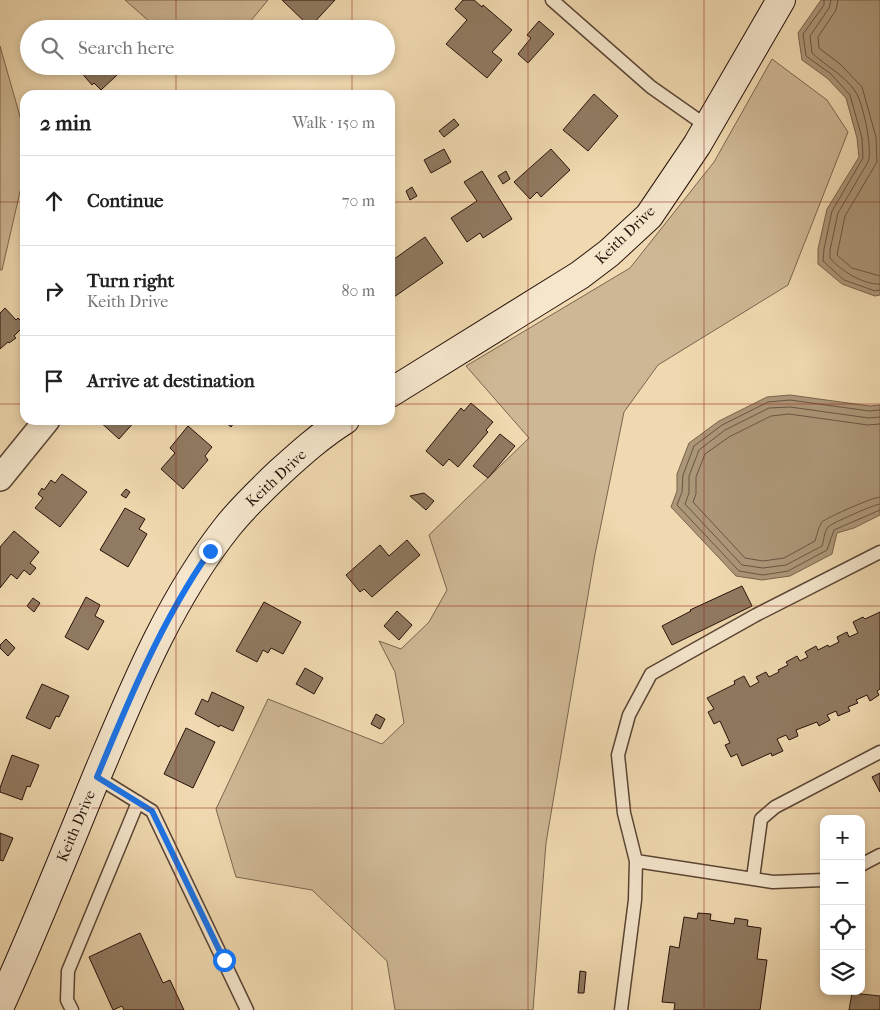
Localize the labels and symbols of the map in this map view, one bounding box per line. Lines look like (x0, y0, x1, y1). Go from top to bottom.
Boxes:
street label: Keith Drive (591, 202, 659, 268)
street label: Keith Drive (242, 445, 310, 511)
route end (199, 540, 222, 563)
street label: Keith Drive (53, 787, 99, 865)
route start (213, 949, 236, 972)

